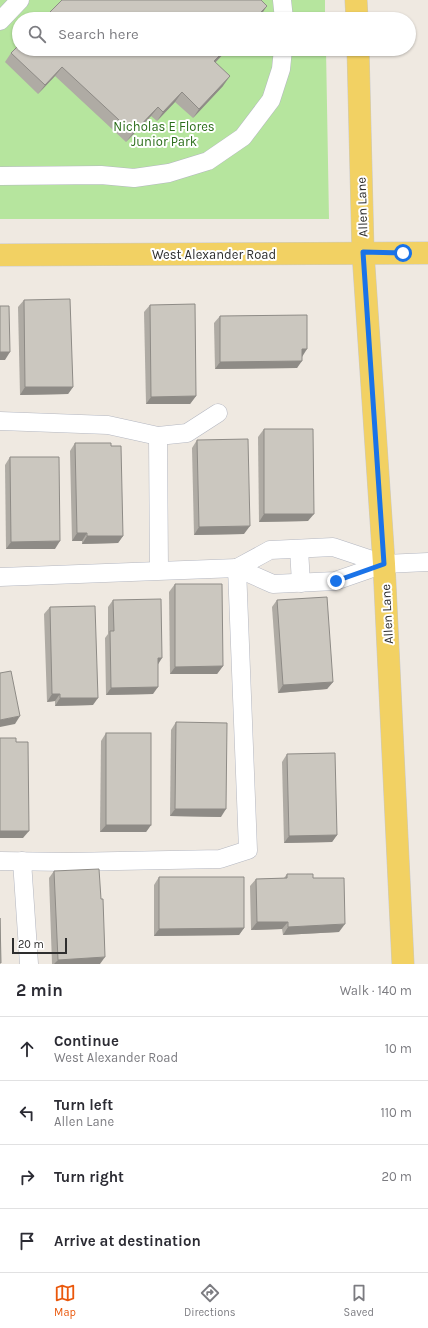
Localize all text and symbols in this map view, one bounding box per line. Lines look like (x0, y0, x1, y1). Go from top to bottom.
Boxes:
search box (12, 12, 416, 56)
icon: search (26, 23, 48, 45)
text: Search here (58, 25, 139, 43)
park label: Nicholas E Flores Junior Park (113, 119, 215, 149)
street label: Allen Lane (353, 176, 371, 237)
route start (394, 244, 412, 262)
street label: West Alexander Road (152, 247, 276, 262)
route end (327, 572, 345, 590)
street label: Allen Lane (378, 583, 396, 644)
scale bar (12, 936, 67, 955)
text: 20 m (18, 938, 44, 951)
text: 2 min (16, 980, 63, 1000)
text: Walk · 140 m (340, 983, 412, 998)
text: Continue (54, 1032, 119, 1050)
icon: ahead (16, 1038, 38, 1060)
text: 10 m (385, 1041, 412, 1056)
text: West Alexander Road (54, 1050, 178, 1065)
text: Turn left (54, 1096, 113, 1114)
icon: left (16, 1102, 38, 1124)
text: 110 m (380, 1105, 412, 1120)
text: Allen Lane (54, 1114, 114, 1129)
icon: right (16, 1166, 38, 1188)
text: Turn right (54, 1168, 124, 1186)
text: 20 m (382, 1169, 412, 1184)
icon: arrive (16, 1230, 38, 1252)
text: Arrive at destination (54, 1232, 201, 1250)
tab: Map (54, 1282, 76, 1319)
tab: Directions (184, 1282, 236, 1319)
tab: Saved (344, 1282, 374, 1319)

